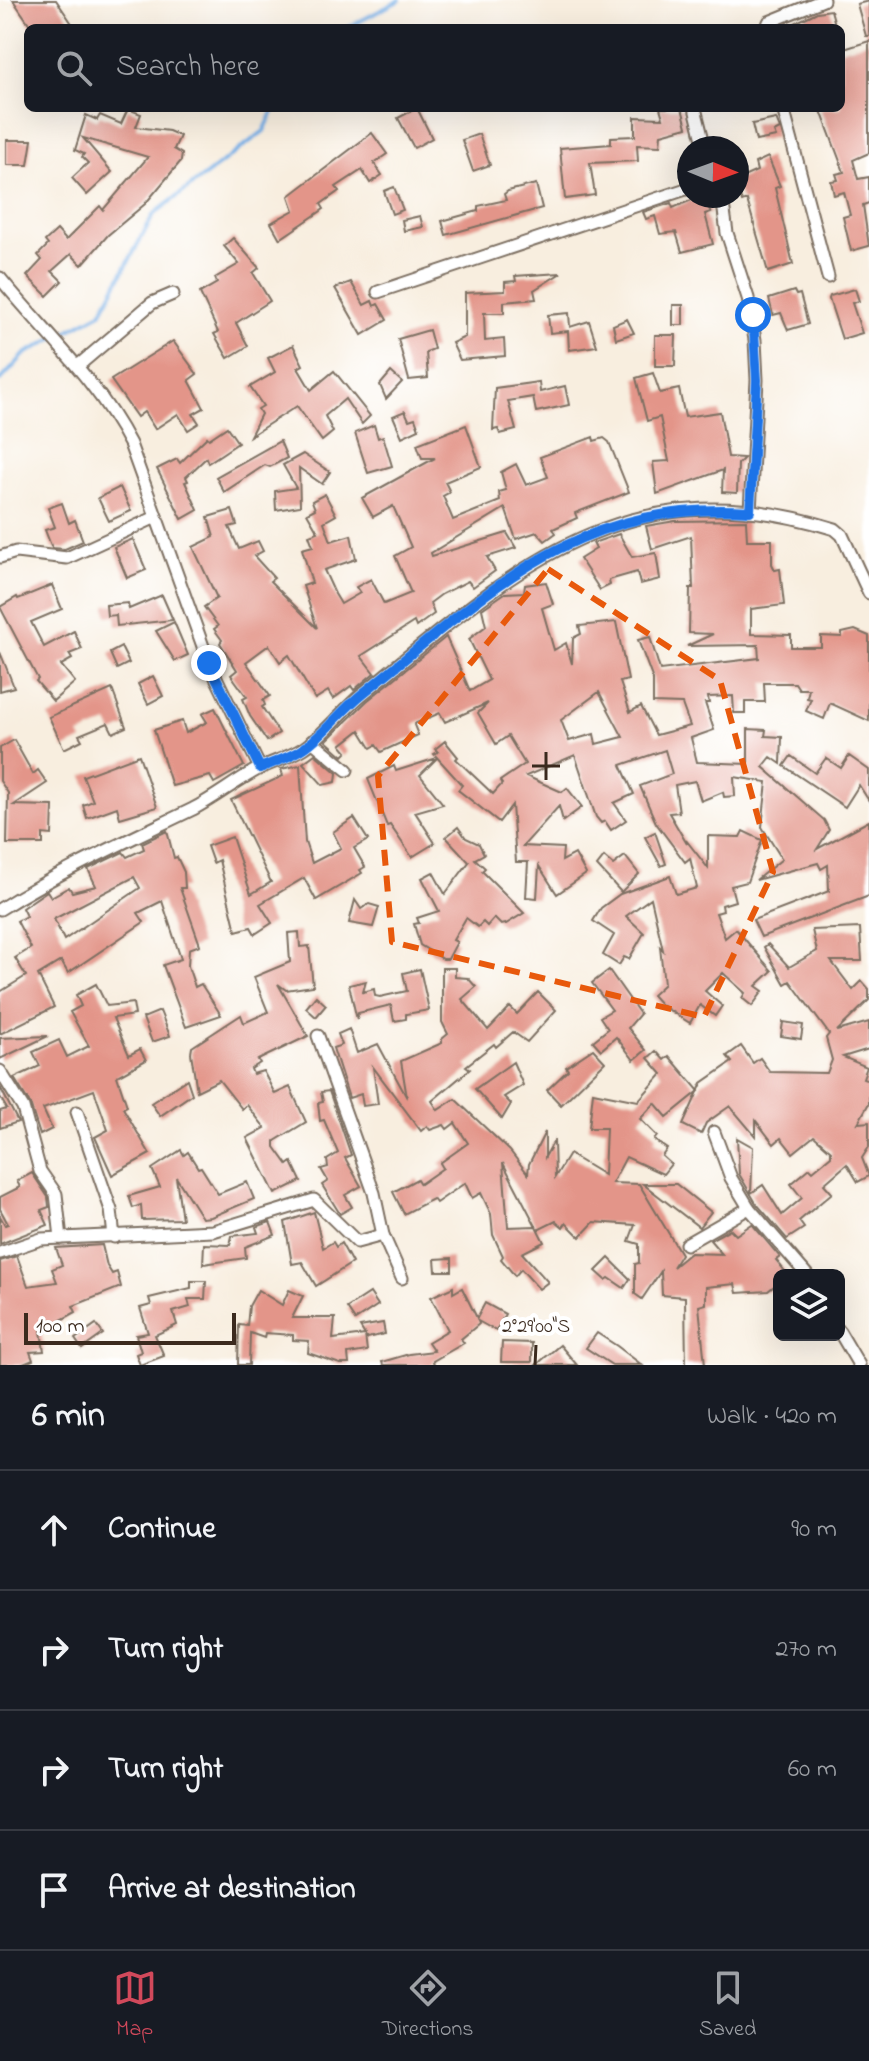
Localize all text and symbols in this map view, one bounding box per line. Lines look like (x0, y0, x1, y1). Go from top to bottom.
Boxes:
search box (24, 24, 845, 112)
icon: search (52, 46, 96, 90)
text: Search here (116, 46, 260, 90)
north arrow (677, 136, 749, 208)
route start (735, 297, 771, 333)
route end (191, 645, 227, 681)
map controls (773, 1269, 845, 1341)
button: layers (773, 1269, 845, 1341)
scale bar (24, 1309, 236, 1345)
text: 100 m (36, 1311, 85, 1343)
text: 2°29'00"S (502, 1313, 570, 1342)
text: 6 min (32, 1392, 105, 1442)
text: Walk · 420 m (707, 1398, 837, 1436)
icon: ahead (32, 1508, 76, 1552)
text: Continue (108, 1508, 216, 1552)
text: 90 m (791, 1511, 837, 1549)
icon: right (32, 1628, 76, 1672)
text: Turn right (108, 1628, 223, 1672)
text: 270 m (775, 1631, 837, 1669)
icon: right (32, 1748, 76, 1792)
text: Turn right (108, 1748, 223, 1792)
text: 60 m (788, 1751, 837, 1789)
icon: arrive (32, 1868, 76, 1912)
text: Arrive at destination (108, 1868, 356, 1912)
tab: Map (113, 1966, 157, 2046)
tab: Directions (382, 1966, 474, 2046)
tab: Saved (699, 1966, 756, 2046)

